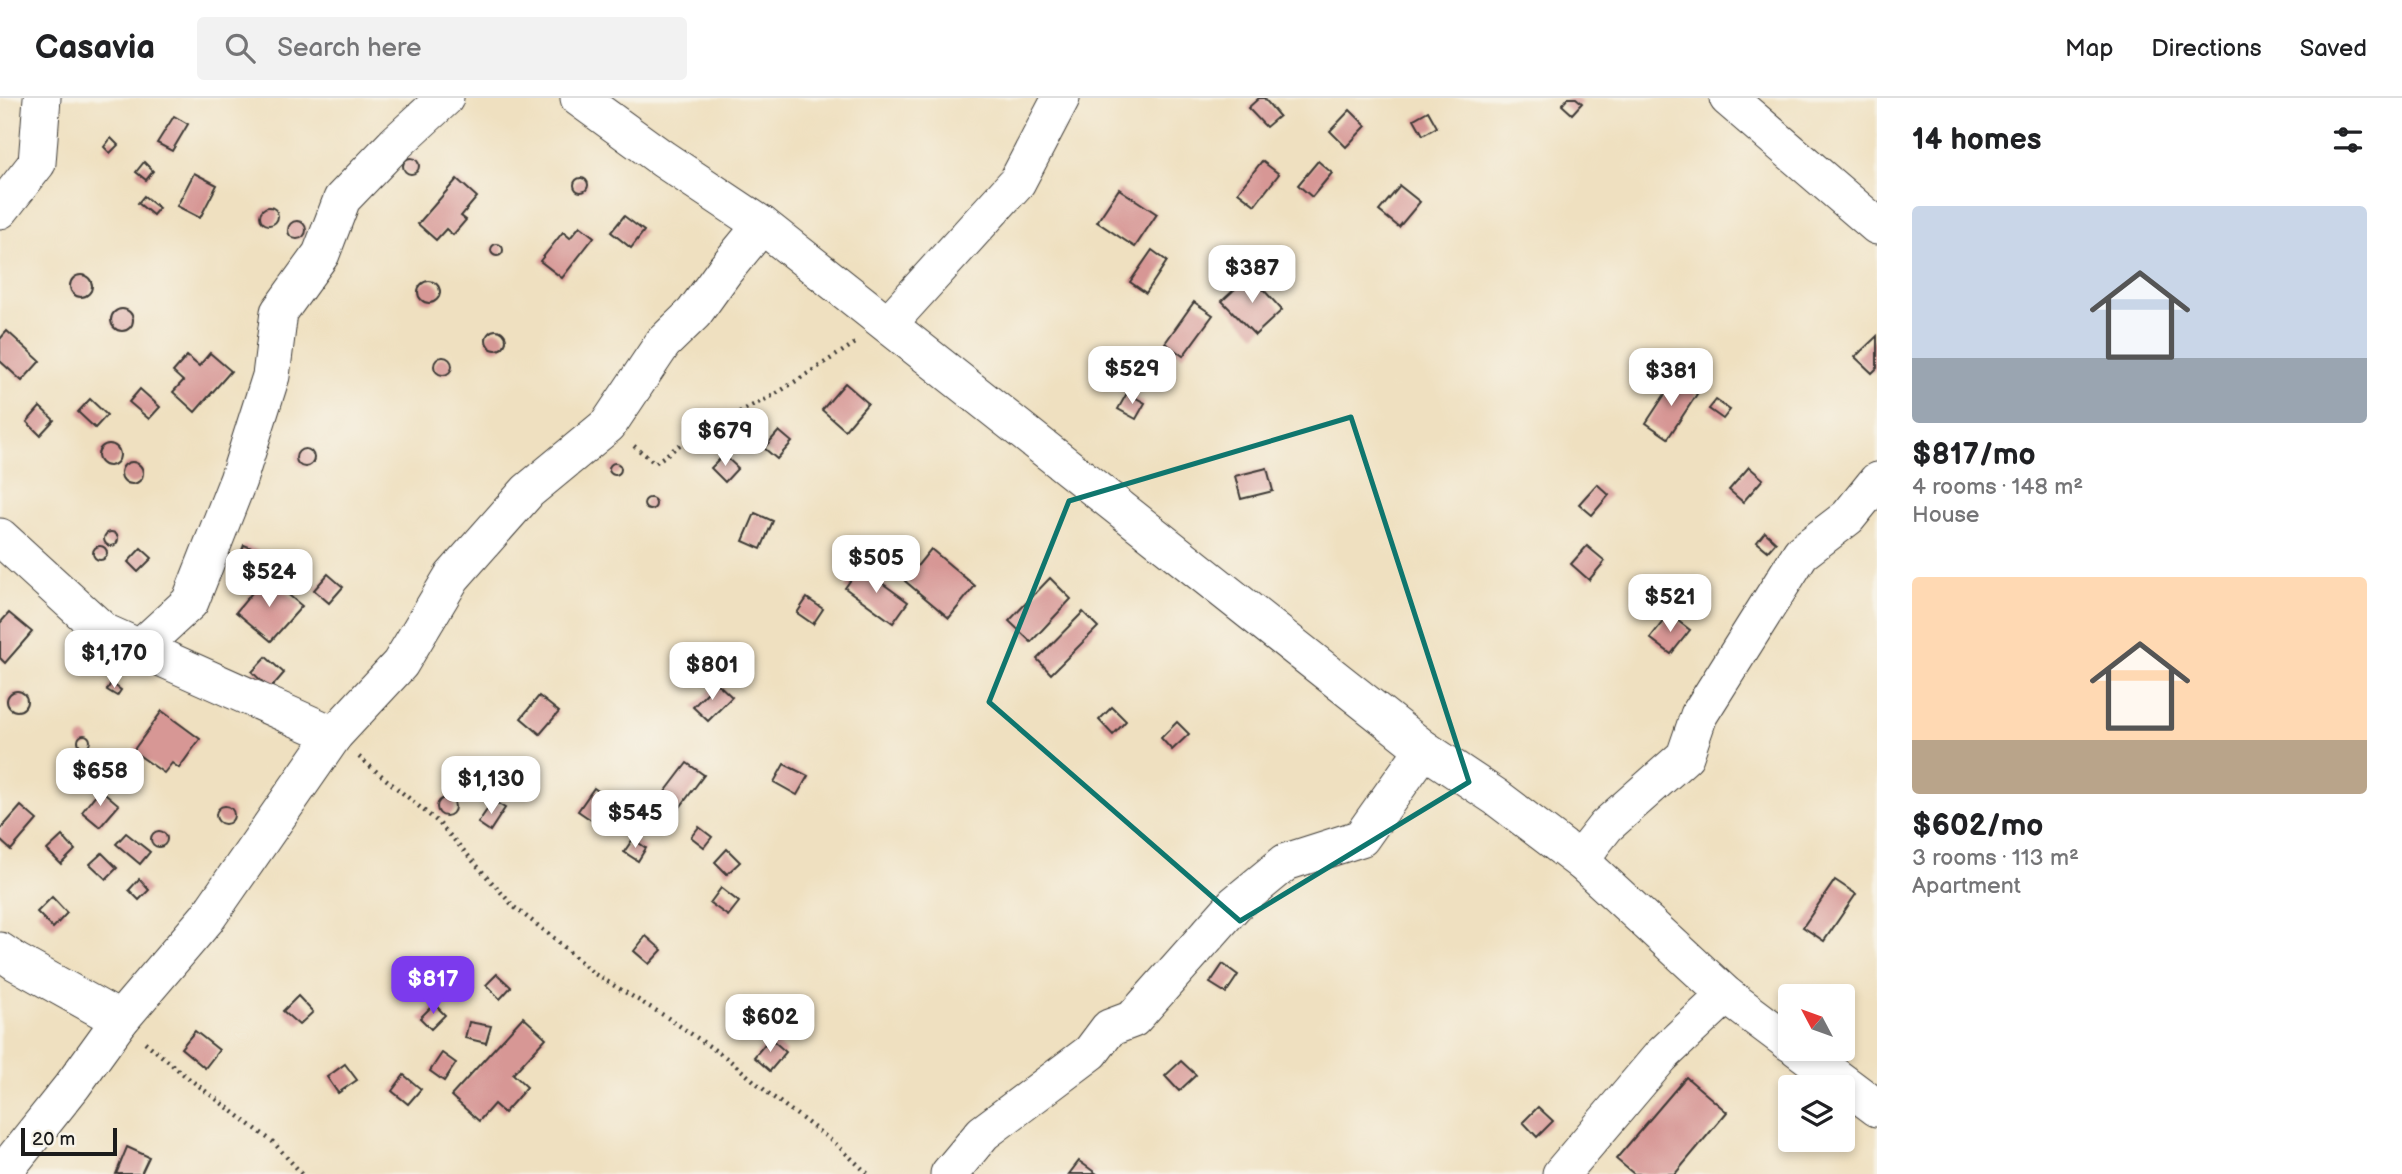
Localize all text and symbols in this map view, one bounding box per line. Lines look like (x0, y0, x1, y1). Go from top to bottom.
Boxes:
search box (197, 17, 687, 80)
text: Casavia (35, 28, 155, 68)
icon: search (221, 29, 259, 67)
text: Search here (277, 33, 421, 64)
text: Map (2065, 34, 2113, 63)
text: Directions (2151, 34, 2262, 63)
text: Saved (2300, 34, 2367, 63)
icon: filters (2329, 121, 2367, 159)
text: 14 homes (1912, 122, 2041, 158)
pin: $387 (1211, 246, 1293, 305)
icon: home (2077, 252, 2203, 378)
text: $387 (1224, 254, 1280, 282)
pin: $529 (1091, 346, 1173, 406)
pin: $381 (1630, 348, 1712, 408)
text: $529 (1104, 355, 1160, 383)
text: $381 (1645, 357, 1697, 385)
pin: $679 (684, 408, 766, 468)
text: $679 (697, 417, 753, 445)
text: $817/mo (1912, 437, 2036, 473)
text: 4 rooms · 148 m² (1912, 473, 2083, 501)
text: House (1912, 501, 1979, 529)
pin: $505 (835, 536, 917, 595)
text: $505 (848, 544, 904, 572)
pin: $524 (228, 550, 310, 609)
text: $524 (242, 558, 296, 586)
pin: $521 (1629, 574, 1711, 634)
text: $521 (1644, 583, 1696, 611)
icon: home (2077, 623, 2203, 749)
pin: $1,170 (57, 630, 171, 690)
text: $1,170 (81, 639, 147, 667)
pin: $801 (671, 642, 753, 702)
text: $801 (686, 651, 739, 679)
pin: $658 (59, 748, 141, 808)
pin: $1,130 (434, 756, 548, 816)
text: $658 (72, 757, 128, 785)
text: $1,130 (457, 765, 525, 793)
pin: $545 (594, 790, 676, 850)
text: $545 (607, 799, 663, 827)
text: $602/mo (1912, 808, 2043, 844)
text: 3 rooms · 113 m² (1912, 844, 2079, 872)
text: Apartment (1912, 872, 2021, 900)
pin: $817 (392, 956, 474, 1016)
text: $817 (407, 965, 459, 993)
north arrow (1778, 984, 1855, 1060)
map controls (1778, 984, 1855, 1152)
pin: $602 (729, 995, 811, 1054)
text: $602 (741, 1003, 799, 1031)
button: layers (1778, 1075, 1855, 1152)
scale bar (21, 1125, 117, 1157)
text: 20 m (32, 1128, 75, 1151)

